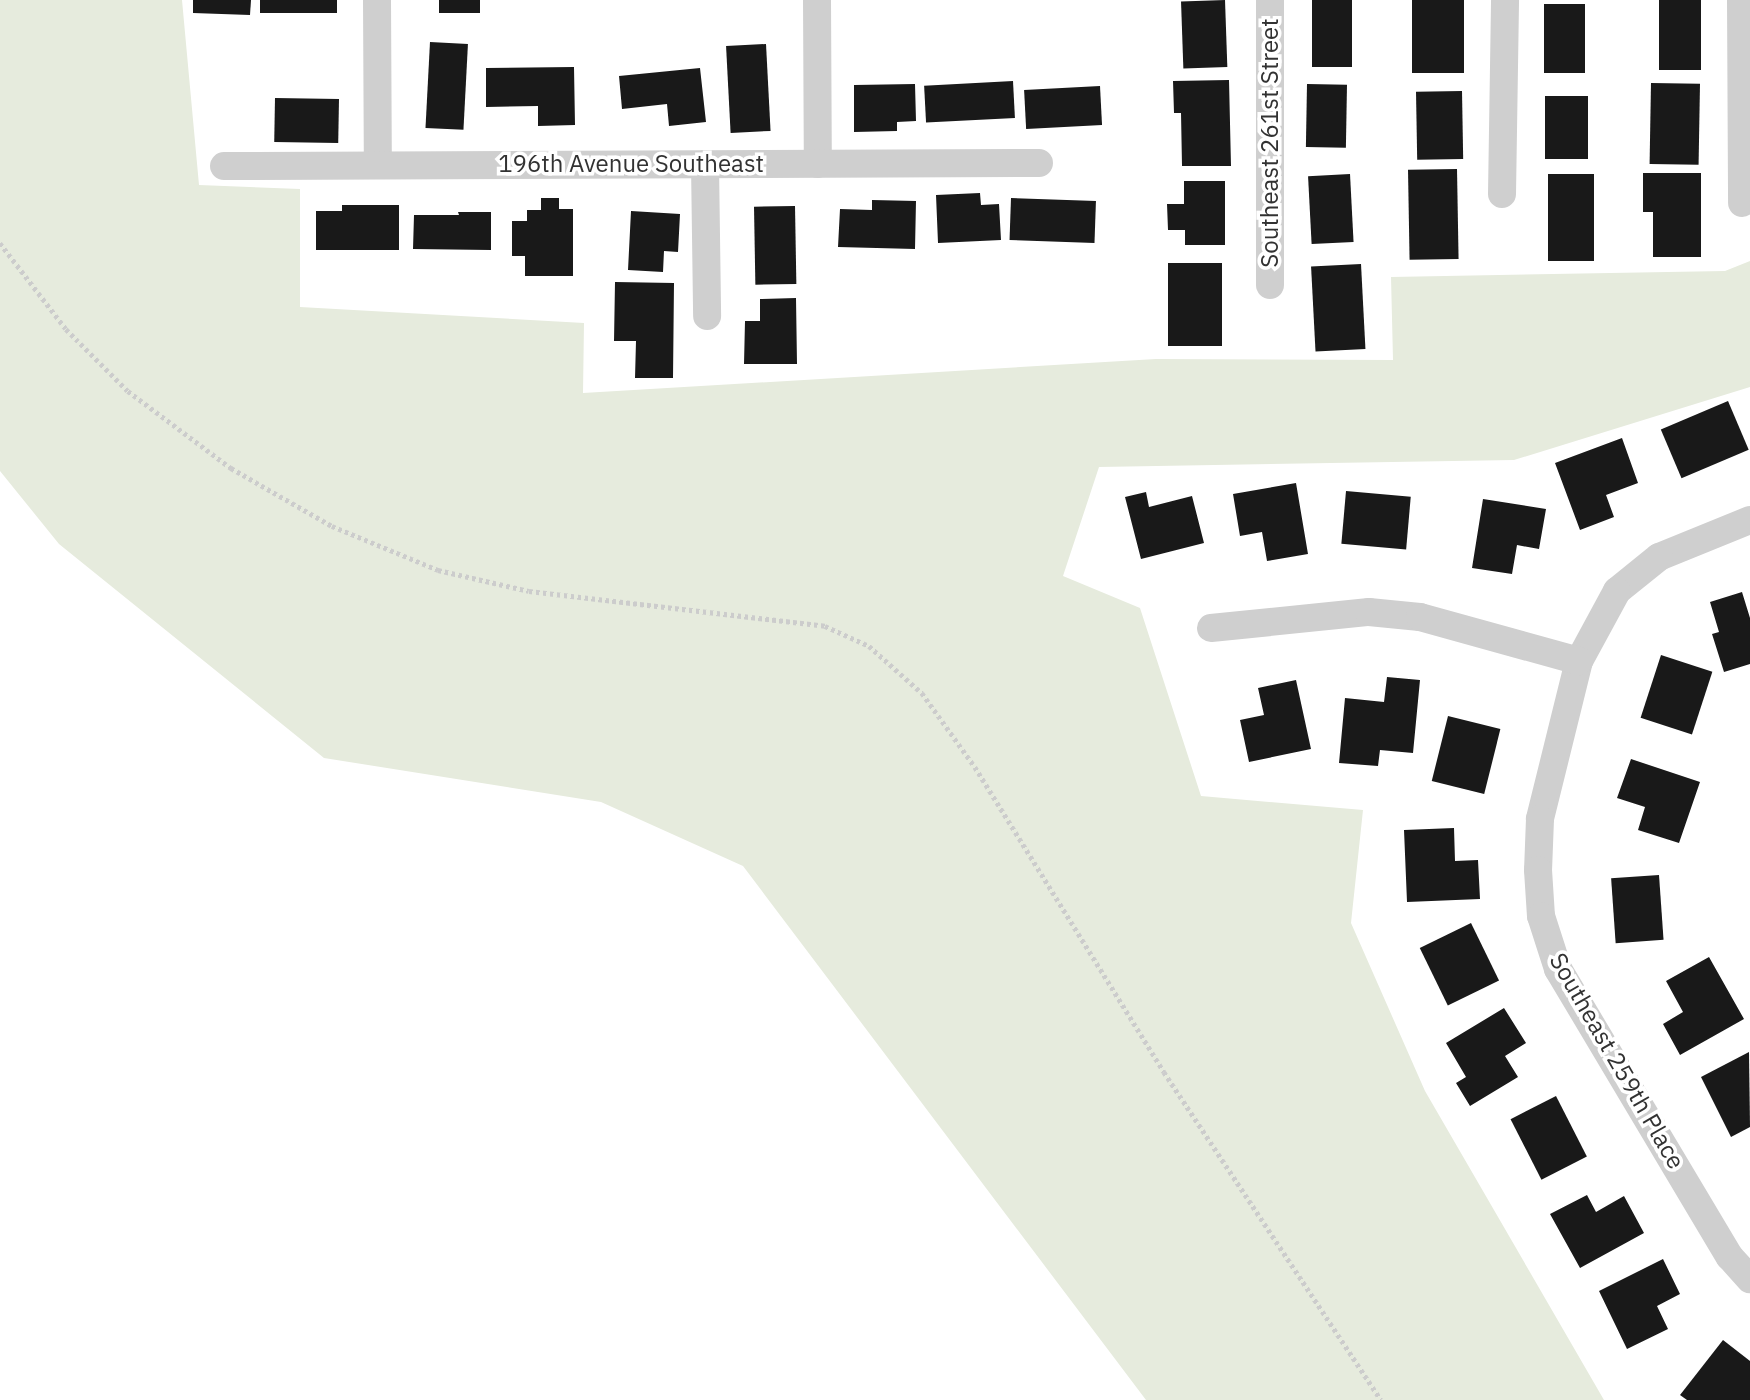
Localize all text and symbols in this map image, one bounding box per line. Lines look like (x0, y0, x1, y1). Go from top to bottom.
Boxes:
street label: Southeast 261st Street (1256, 18, 1284, 268)
street label: 196th Avenue Southeast (498, 150, 764, 178)
street label: Southeast 259th Place (1543, 948, 1691, 1174)

